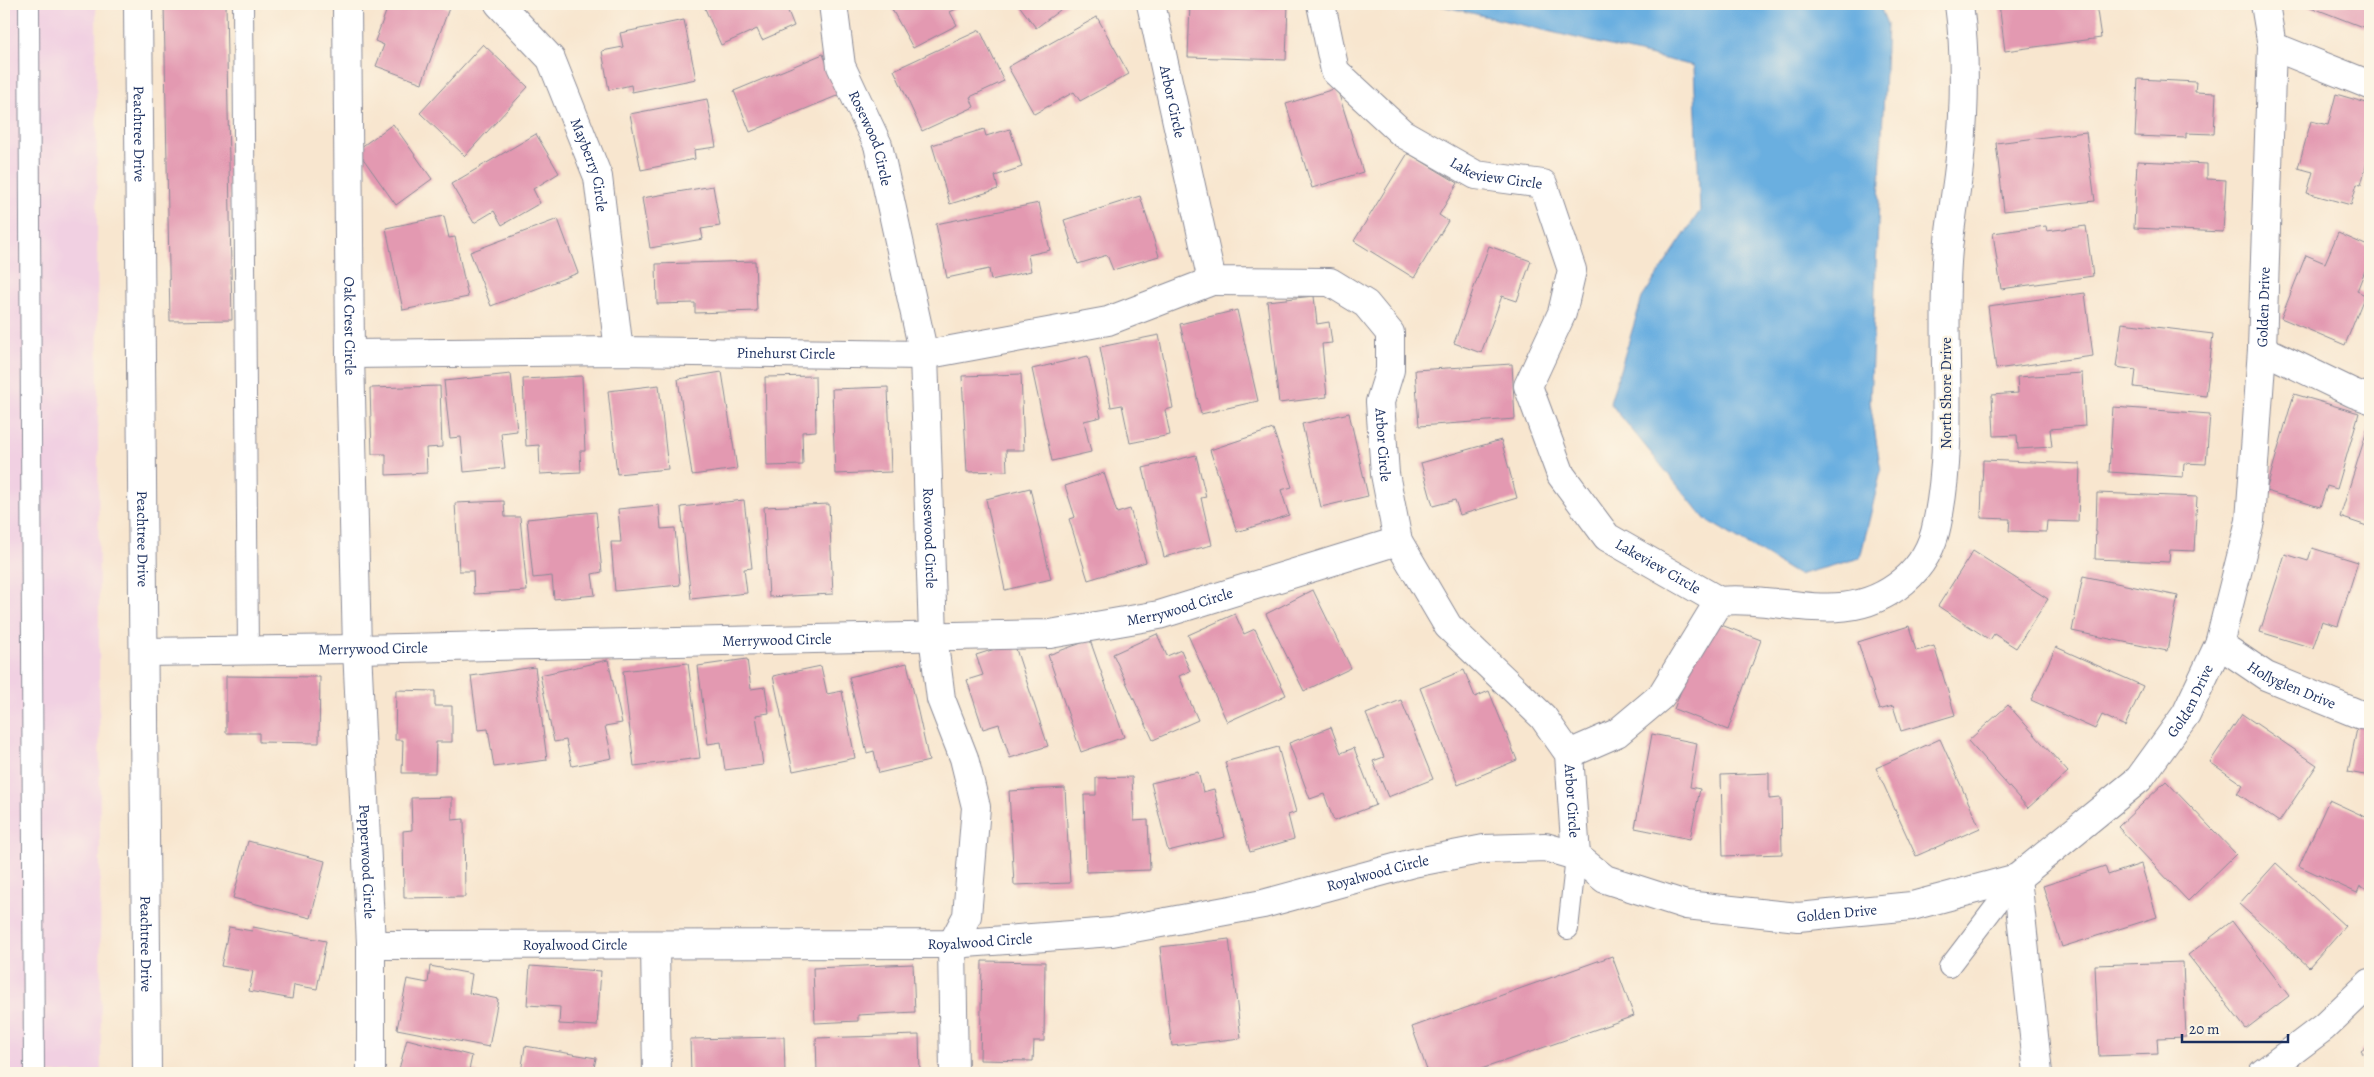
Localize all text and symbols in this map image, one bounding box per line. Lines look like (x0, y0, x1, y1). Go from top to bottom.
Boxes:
street label: Arbor Circle (1155, 63, 1190, 140)
street label: Peachtree Drive (129, 86, 150, 183)
street label: Rosewood Circle (844, 87, 897, 188)
street label: Mayberry Circle (566, 115, 612, 213)
street label: Lakeview Circle (1446, 152, 1544, 194)
street label: Golden Drive (2252, 266, 2275, 348)
street label: Oak Crest Circle (339, 276, 361, 376)
street label: North Shore Drive (1936, 337, 1956, 449)
street label: Pinehurst Circle (736, 343, 836, 364)
street label: Arbor Circle (1370, 406, 1396, 484)
street label: Rosewood Circle (918, 487, 941, 589)
street label: Peachtree Drive (132, 491, 153, 588)
street label: Lakeview Circle (1612, 534, 1705, 599)
street label: Merrywood Circle (1125, 583, 1236, 630)
street label: Merrywood Circle (722, 629, 832, 651)
street label: Merrywood Circle (318, 637, 428, 660)
street label: Hollyglen Drive (2244, 656, 2339, 714)
street label: Golden Drive (2162, 661, 2218, 742)
street label: Arbor Circle (1560, 763, 1585, 839)
street label: Pepperwood Circle (354, 804, 380, 920)
street label: Royalwood Circle (1324, 850, 1431, 896)
street label: Peachtree Drive (136, 896, 156, 993)
street label: Golden Drive (1796, 899, 1878, 927)
street label: Royalwood Circle (927, 928, 1033, 954)
street label: Royalwood Circle (522, 935, 628, 955)
scale bar (2182, 1012, 2288, 1044)
text: 20 m (2189, 1019, 2220, 1039)

